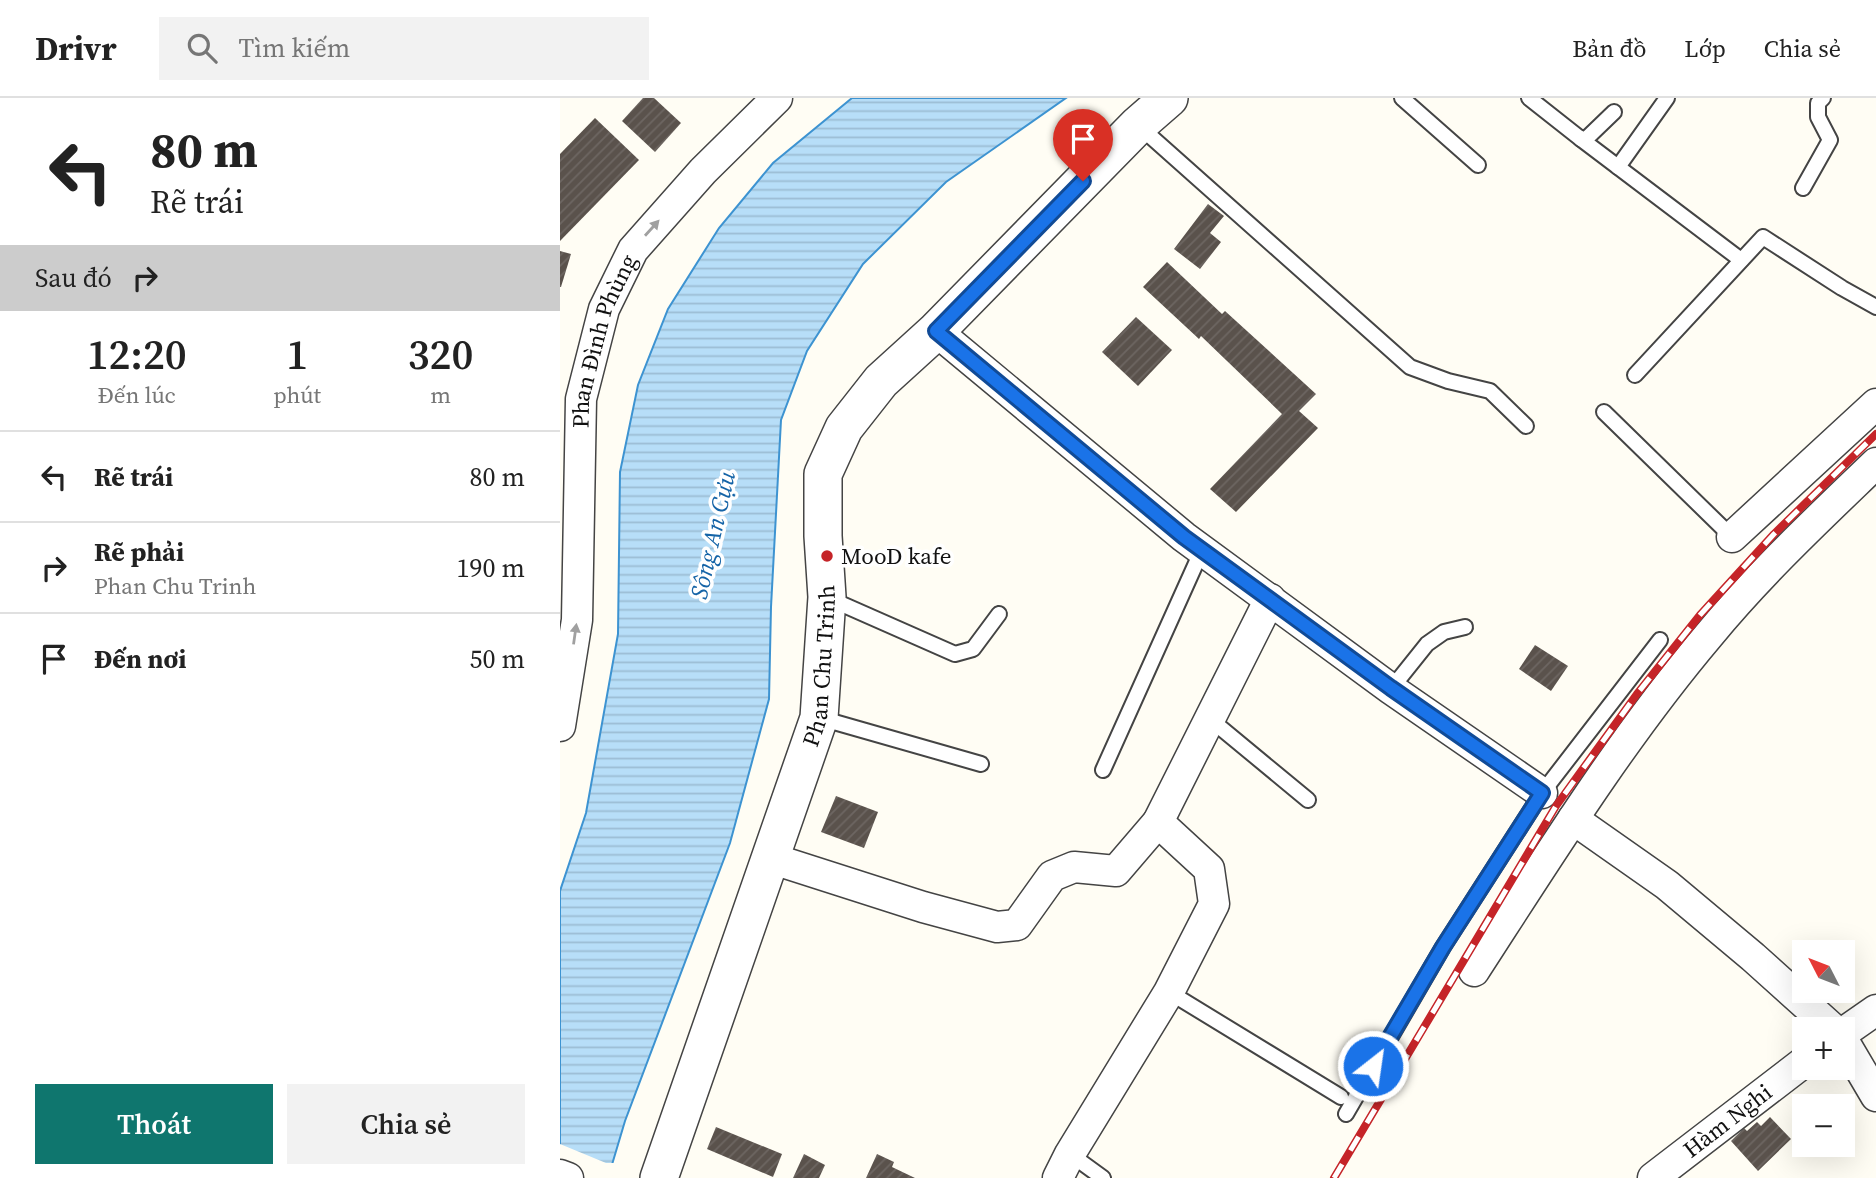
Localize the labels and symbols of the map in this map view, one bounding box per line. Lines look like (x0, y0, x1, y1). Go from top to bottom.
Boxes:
pin (1053, 109, 1113, 181)
one-way arrow (644, 219, 660, 237)
street label: Phan Đình Phùng (564, 249, 645, 428)
water label: Sông An Cựu (682, 467, 743, 602)
place label: MooD kafe (841, 540, 952, 572)
marker: MooD kafe (819, 548, 835, 564)
street label: Phan Chu Trinh (794, 584, 843, 751)
one-way arrow (570, 623, 581, 645)
north arrow (1792, 940, 1855, 1003)
position arrow (1336, 1029, 1410, 1103)
street label: Hàm Nghi (1676, 1076, 1779, 1165)

